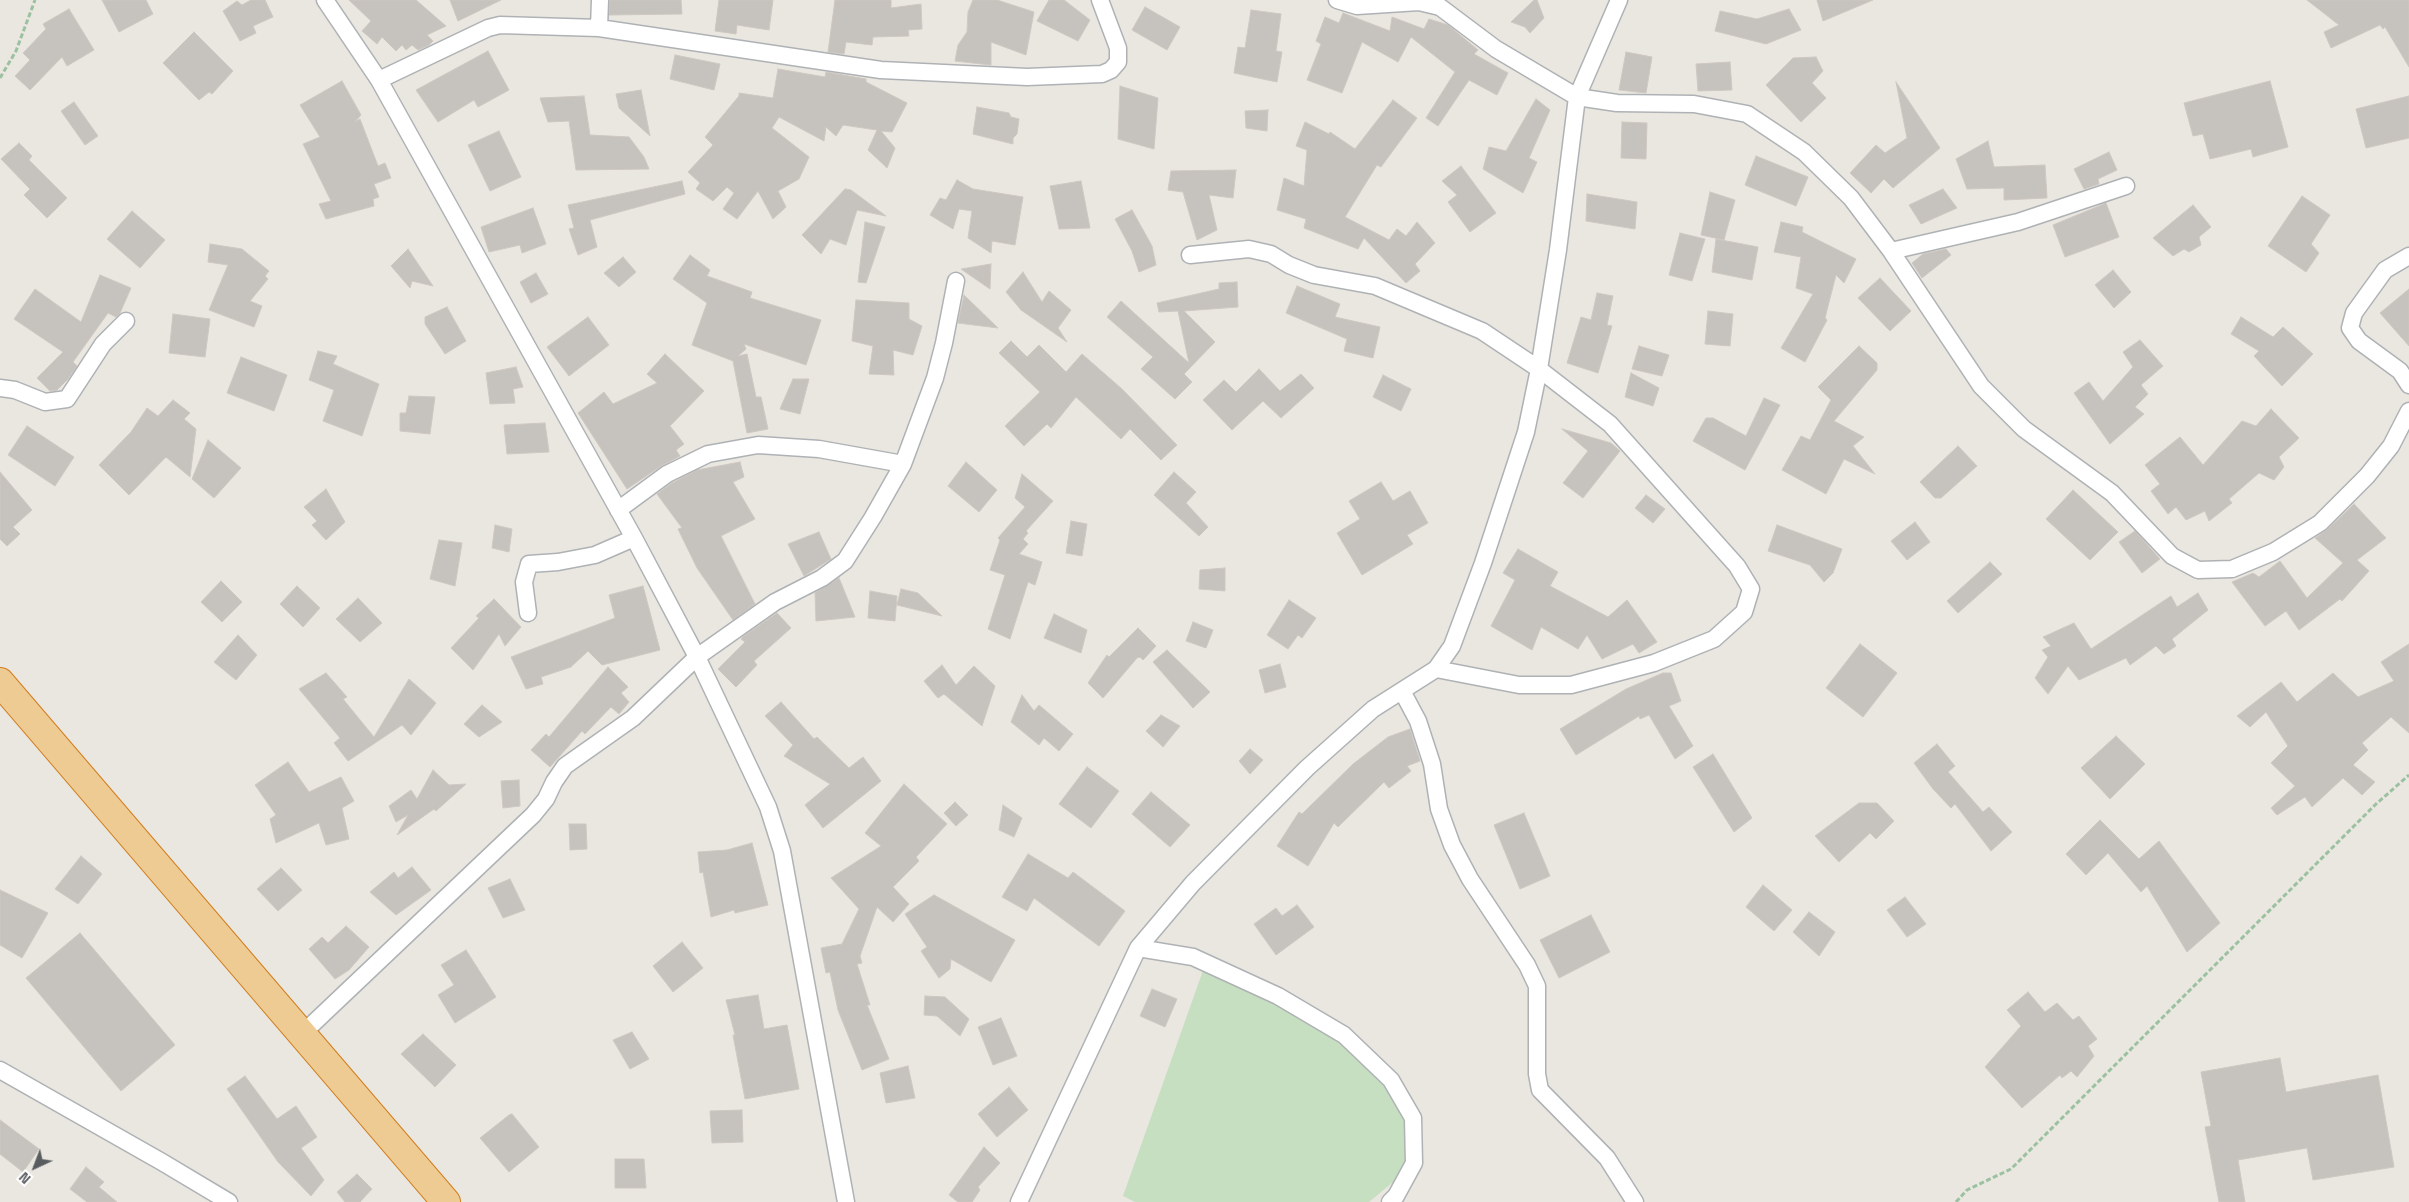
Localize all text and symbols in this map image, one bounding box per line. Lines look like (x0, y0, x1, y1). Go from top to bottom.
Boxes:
north arrow (10, 1142, 60, 1192)
text: N (15, 1168, 34, 1188)

